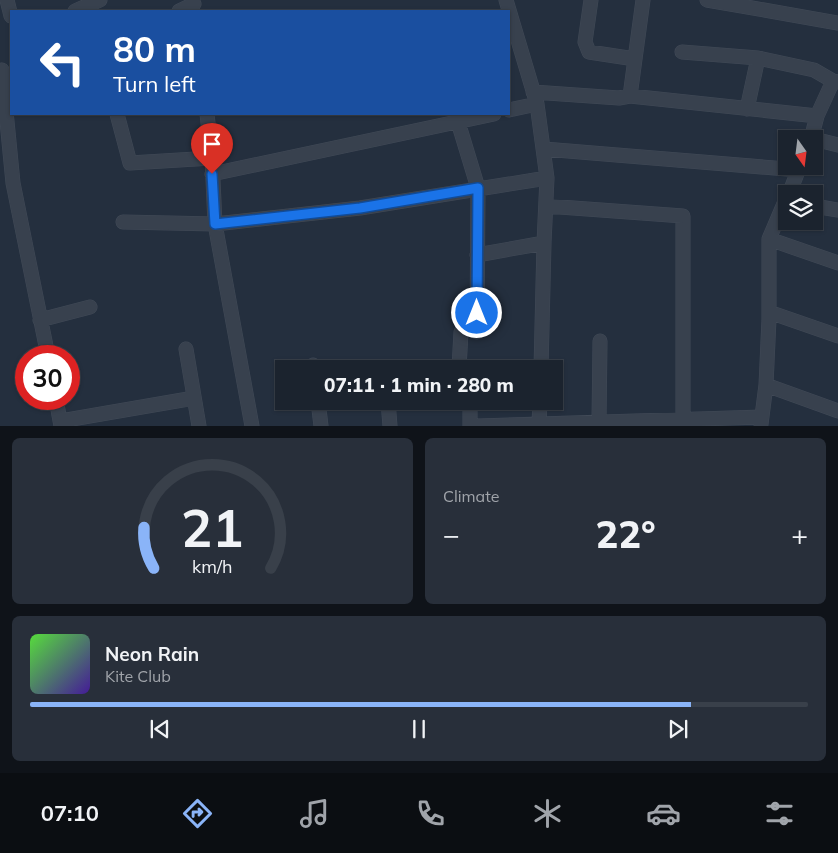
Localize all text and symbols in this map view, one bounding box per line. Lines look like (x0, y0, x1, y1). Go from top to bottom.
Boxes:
text: 80 m (113, 27, 196, 71)
icon: left (30, 30, 95, 95)
text: Turn left (113, 70, 196, 98)
pin (191, 123, 233, 174)
icon: arrive (198, 130, 226, 158)
north arrow (778, 130, 822, 175)
map controls (778, 130, 823, 230)
button: layers (778, 185, 823, 230)
position arrow (450, 286, 502, 338)
speed limit sign: 30 (15, 345, 80, 410)
text: 07:11 · 1 min · 280 m (324, 373, 514, 397)
text: Climate (443, 486, 499, 506)
text: 21 (181, 495, 244, 560)
text: 22° (595, 510, 656, 558)
text: − (443, 517, 460, 552)
text: + (791, 517, 808, 552)
text: km/h (192, 555, 233, 577)
text: Neon Rain (105, 642, 199, 666)
text: Kite Club (105, 666, 171, 686)
icon: previous (146, 715, 174, 743)
icon: pause (405, 715, 433, 743)
icon: next (664, 715, 692, 743)
icon: directions (180, 796, 215, 831)
icon: music (297, 796, 332, 831)
icon: phone (413, 796, 448, 831)
icon: climate (530, 796, 565, 831)
icon: car (646, 796, 681, 831)
icon: filters (762, 796, 797, 831)
text: 07:10 (41, 799, 99, 827)

